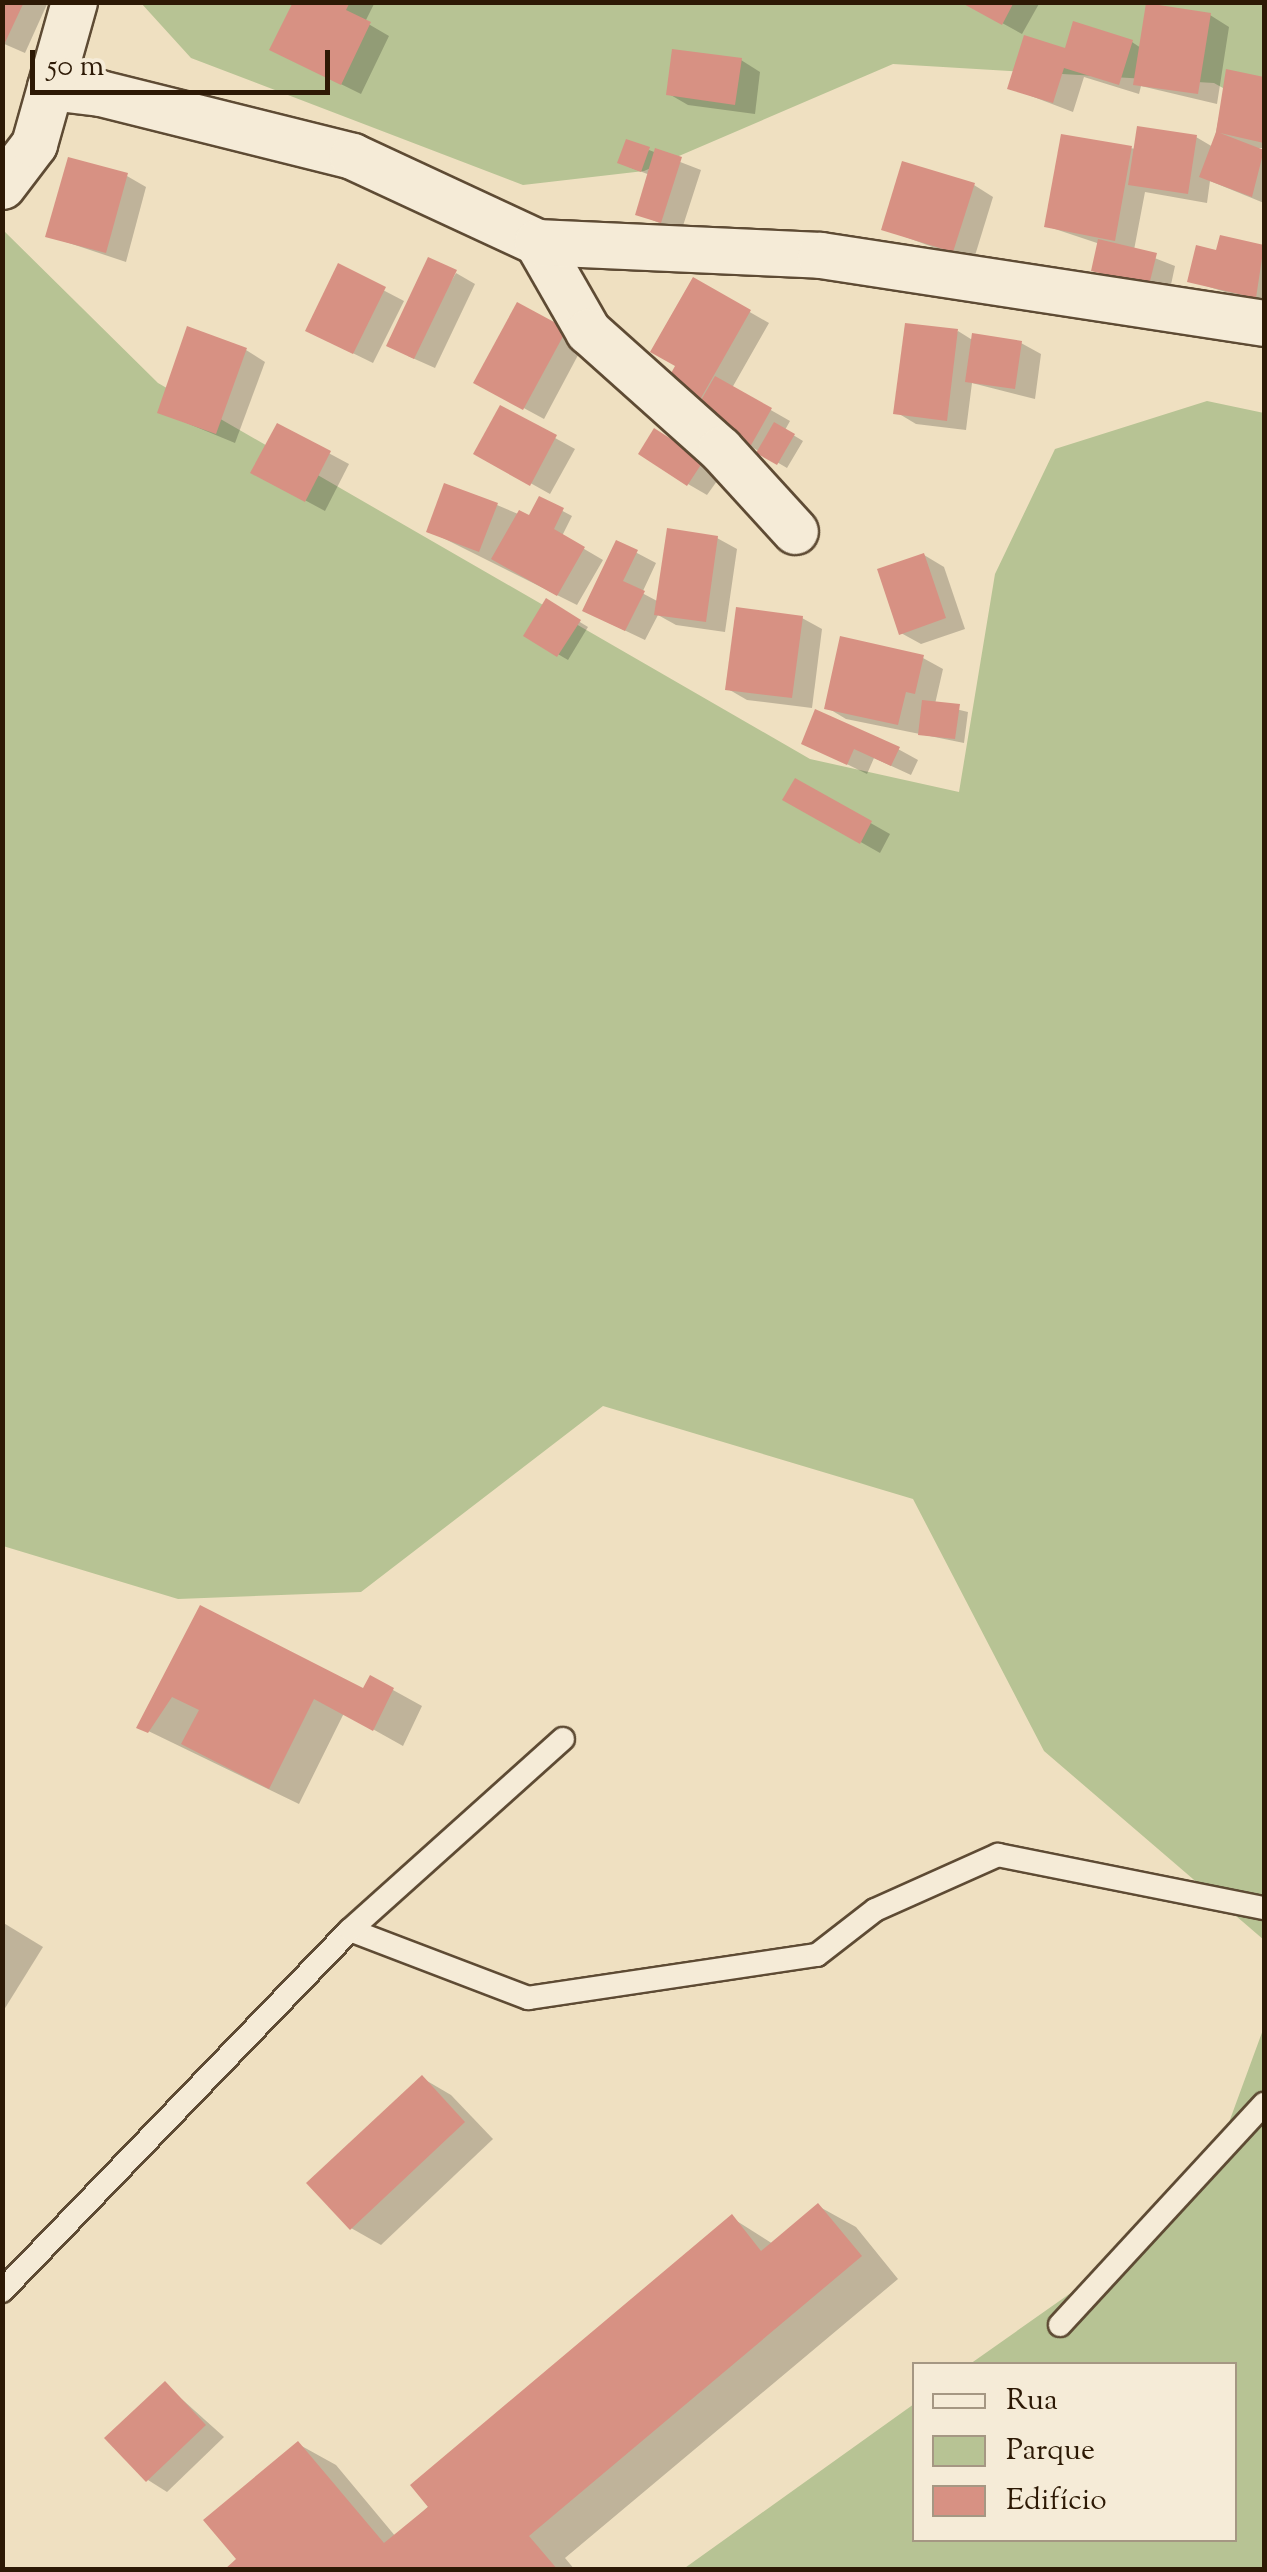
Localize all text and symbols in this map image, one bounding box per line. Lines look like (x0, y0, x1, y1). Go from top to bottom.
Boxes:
scale bar (35, 30, 335, 92)
text: 50 m (47, 46, 104, 89)
legend (912, 2362, 1237, 2542)
text: Rua (1006, 2380, 1058, 2423)
text: Parque (1006, 2430, 1095, 2473)
text: Edifício (1006, 2480, 1107, 2523)

